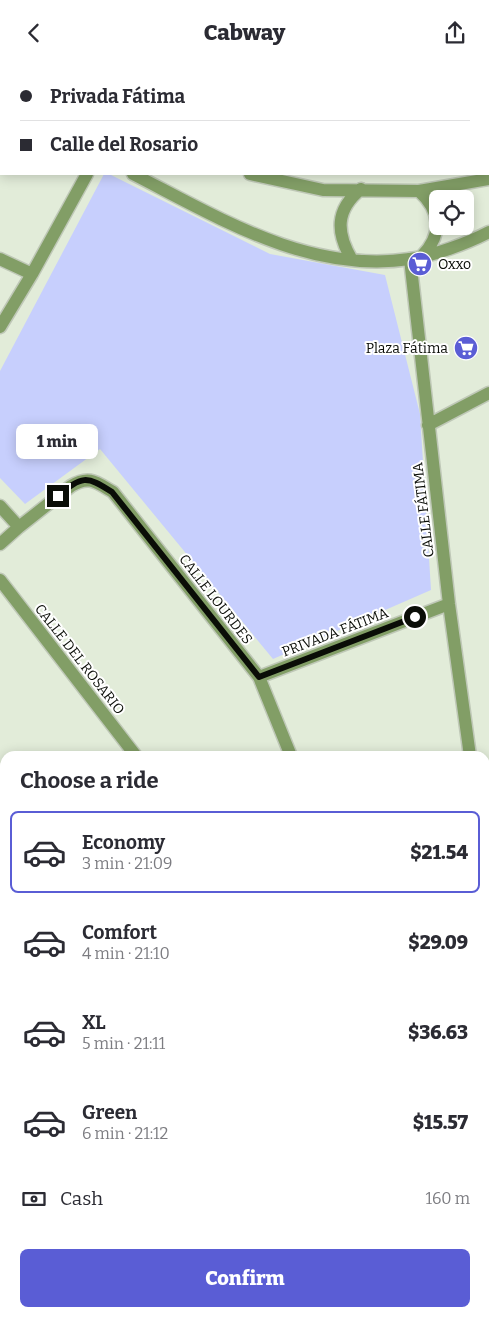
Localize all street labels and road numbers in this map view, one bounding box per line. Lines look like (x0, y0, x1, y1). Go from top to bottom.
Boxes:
street label: CALLE FÁTIMA (408, 461, 438, 559)
street label: CALLE LOURDES (175, 551, 256, 648)
street label: CALLE DEL ROSARIO (31, 601, 128, 718)
street label: PRIVADA FÁTIMA (279, 603, 391, 661)

